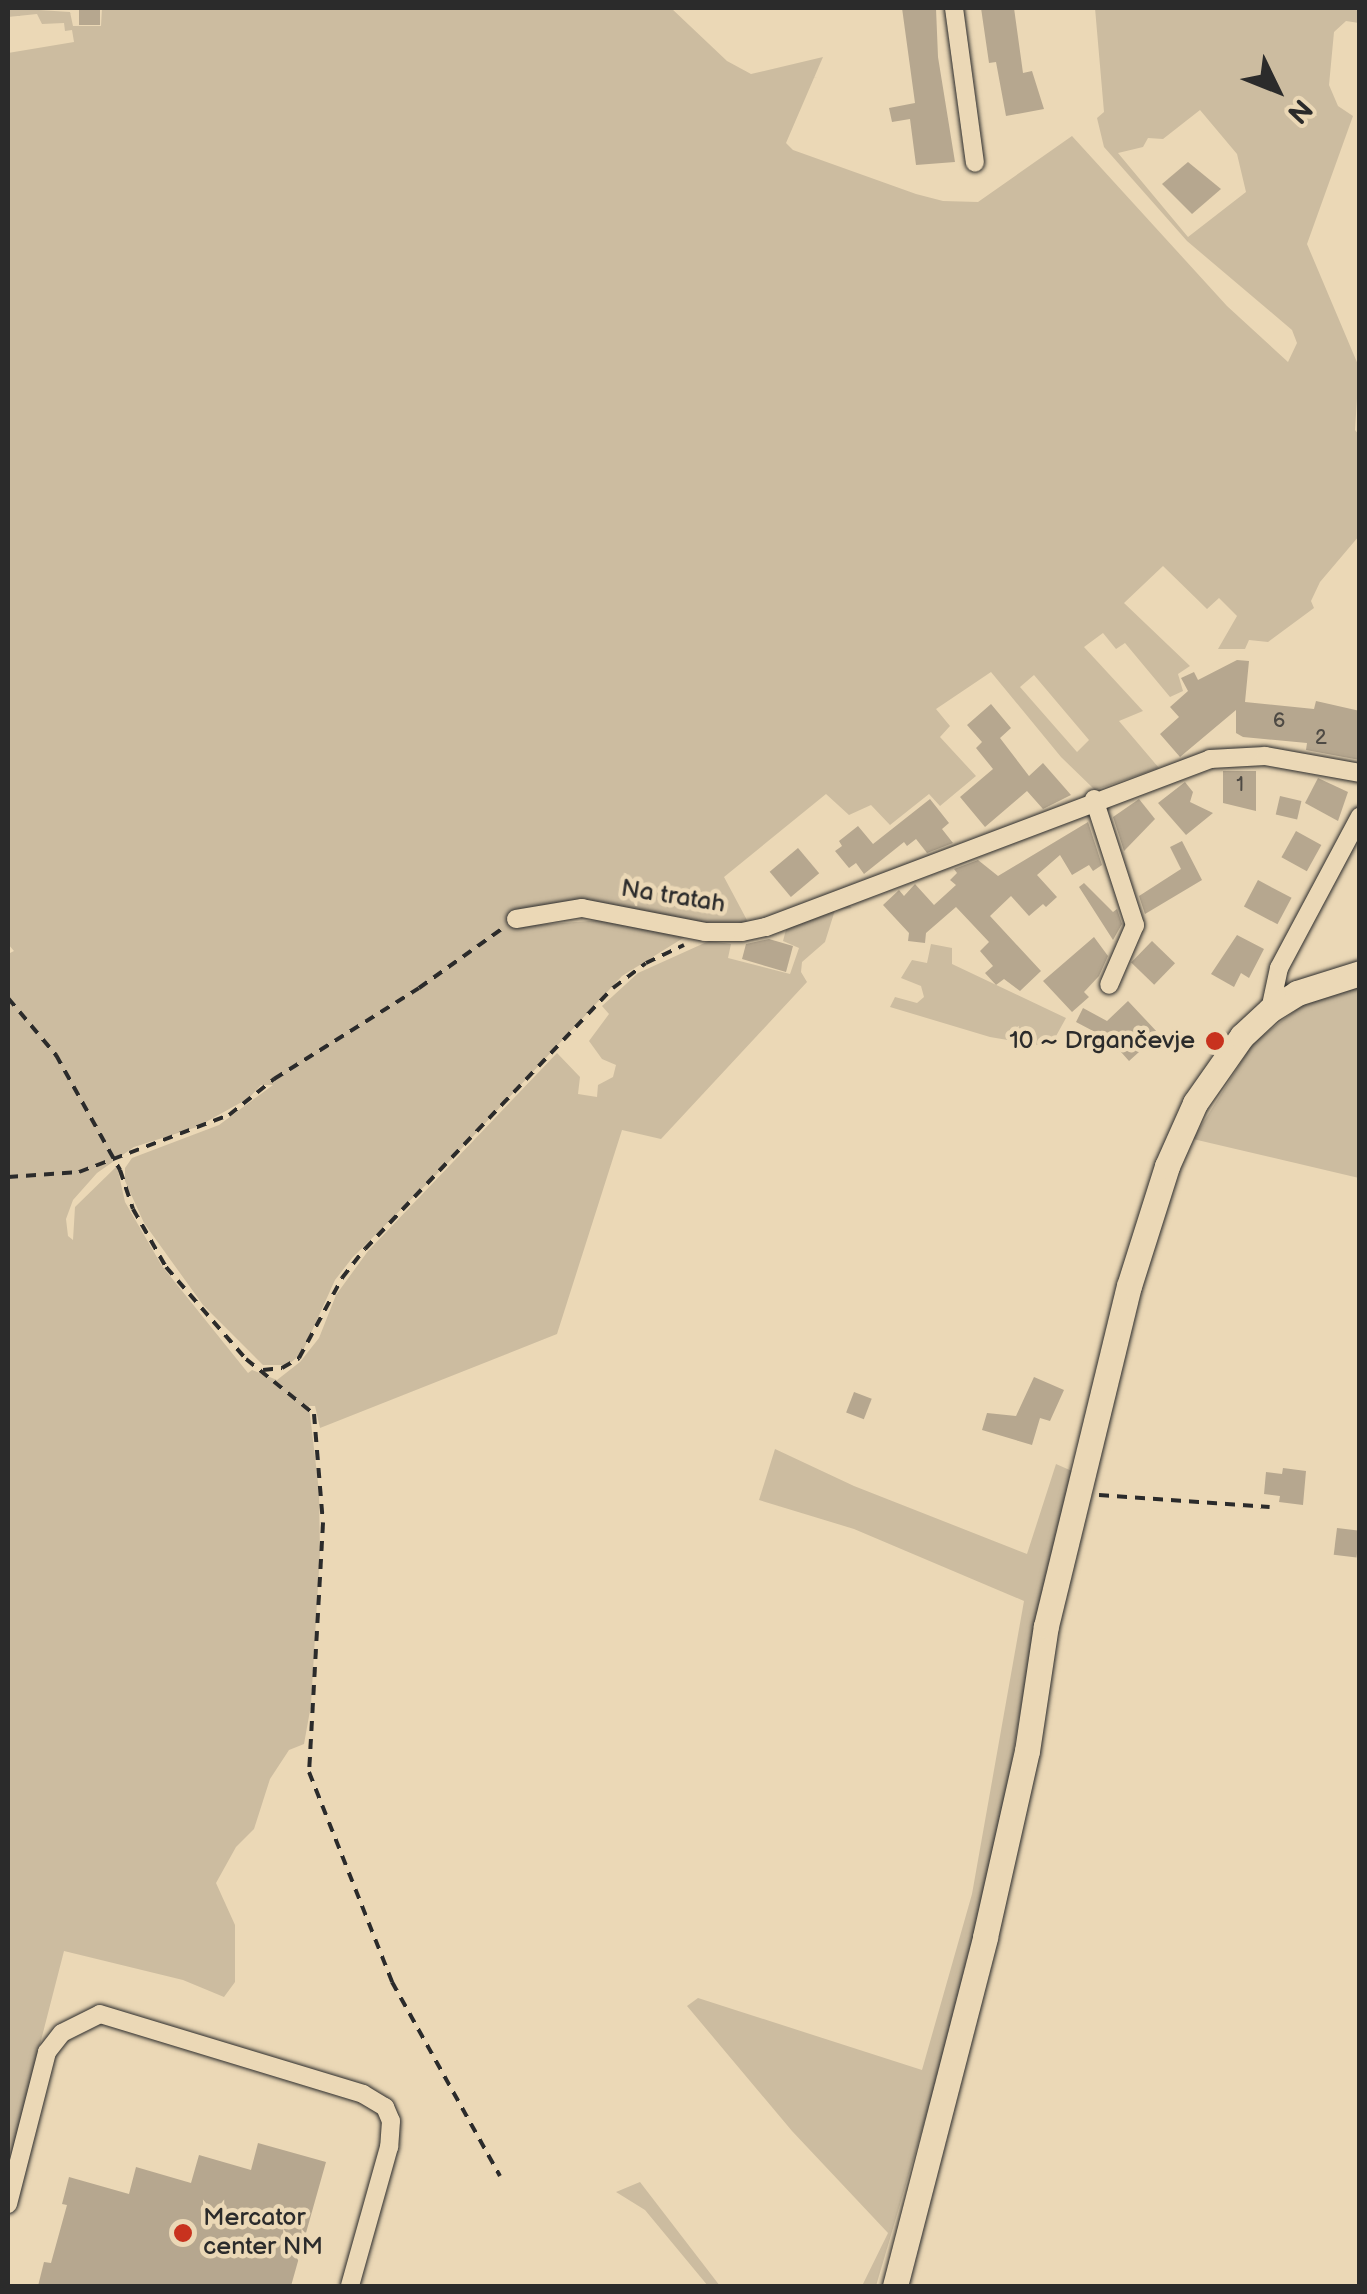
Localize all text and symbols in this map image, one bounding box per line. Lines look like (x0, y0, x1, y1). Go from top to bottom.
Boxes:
north arrow (1227, 40, 1327, 140)
text: N (1280, 92, 1319, 130)
house number: 6 (1273, 709, 1285, 733)
house number: 2 (1315, 726, 1327, 750)
house number: 1 (1236, 773, 1244, 797)
street label: Na tratah (619, 874, 727, 920)
place label: 10 ~ Drgančevje (1009, 1026, 1195, 1056)
marker: 10 ~ Drgančevje (1204, 1030, 1226, 1052)
place label: Mercator center NM (203, 2204, 323, 2263)
marker: Mercator center NM (172, 2222, 194, 2244)

